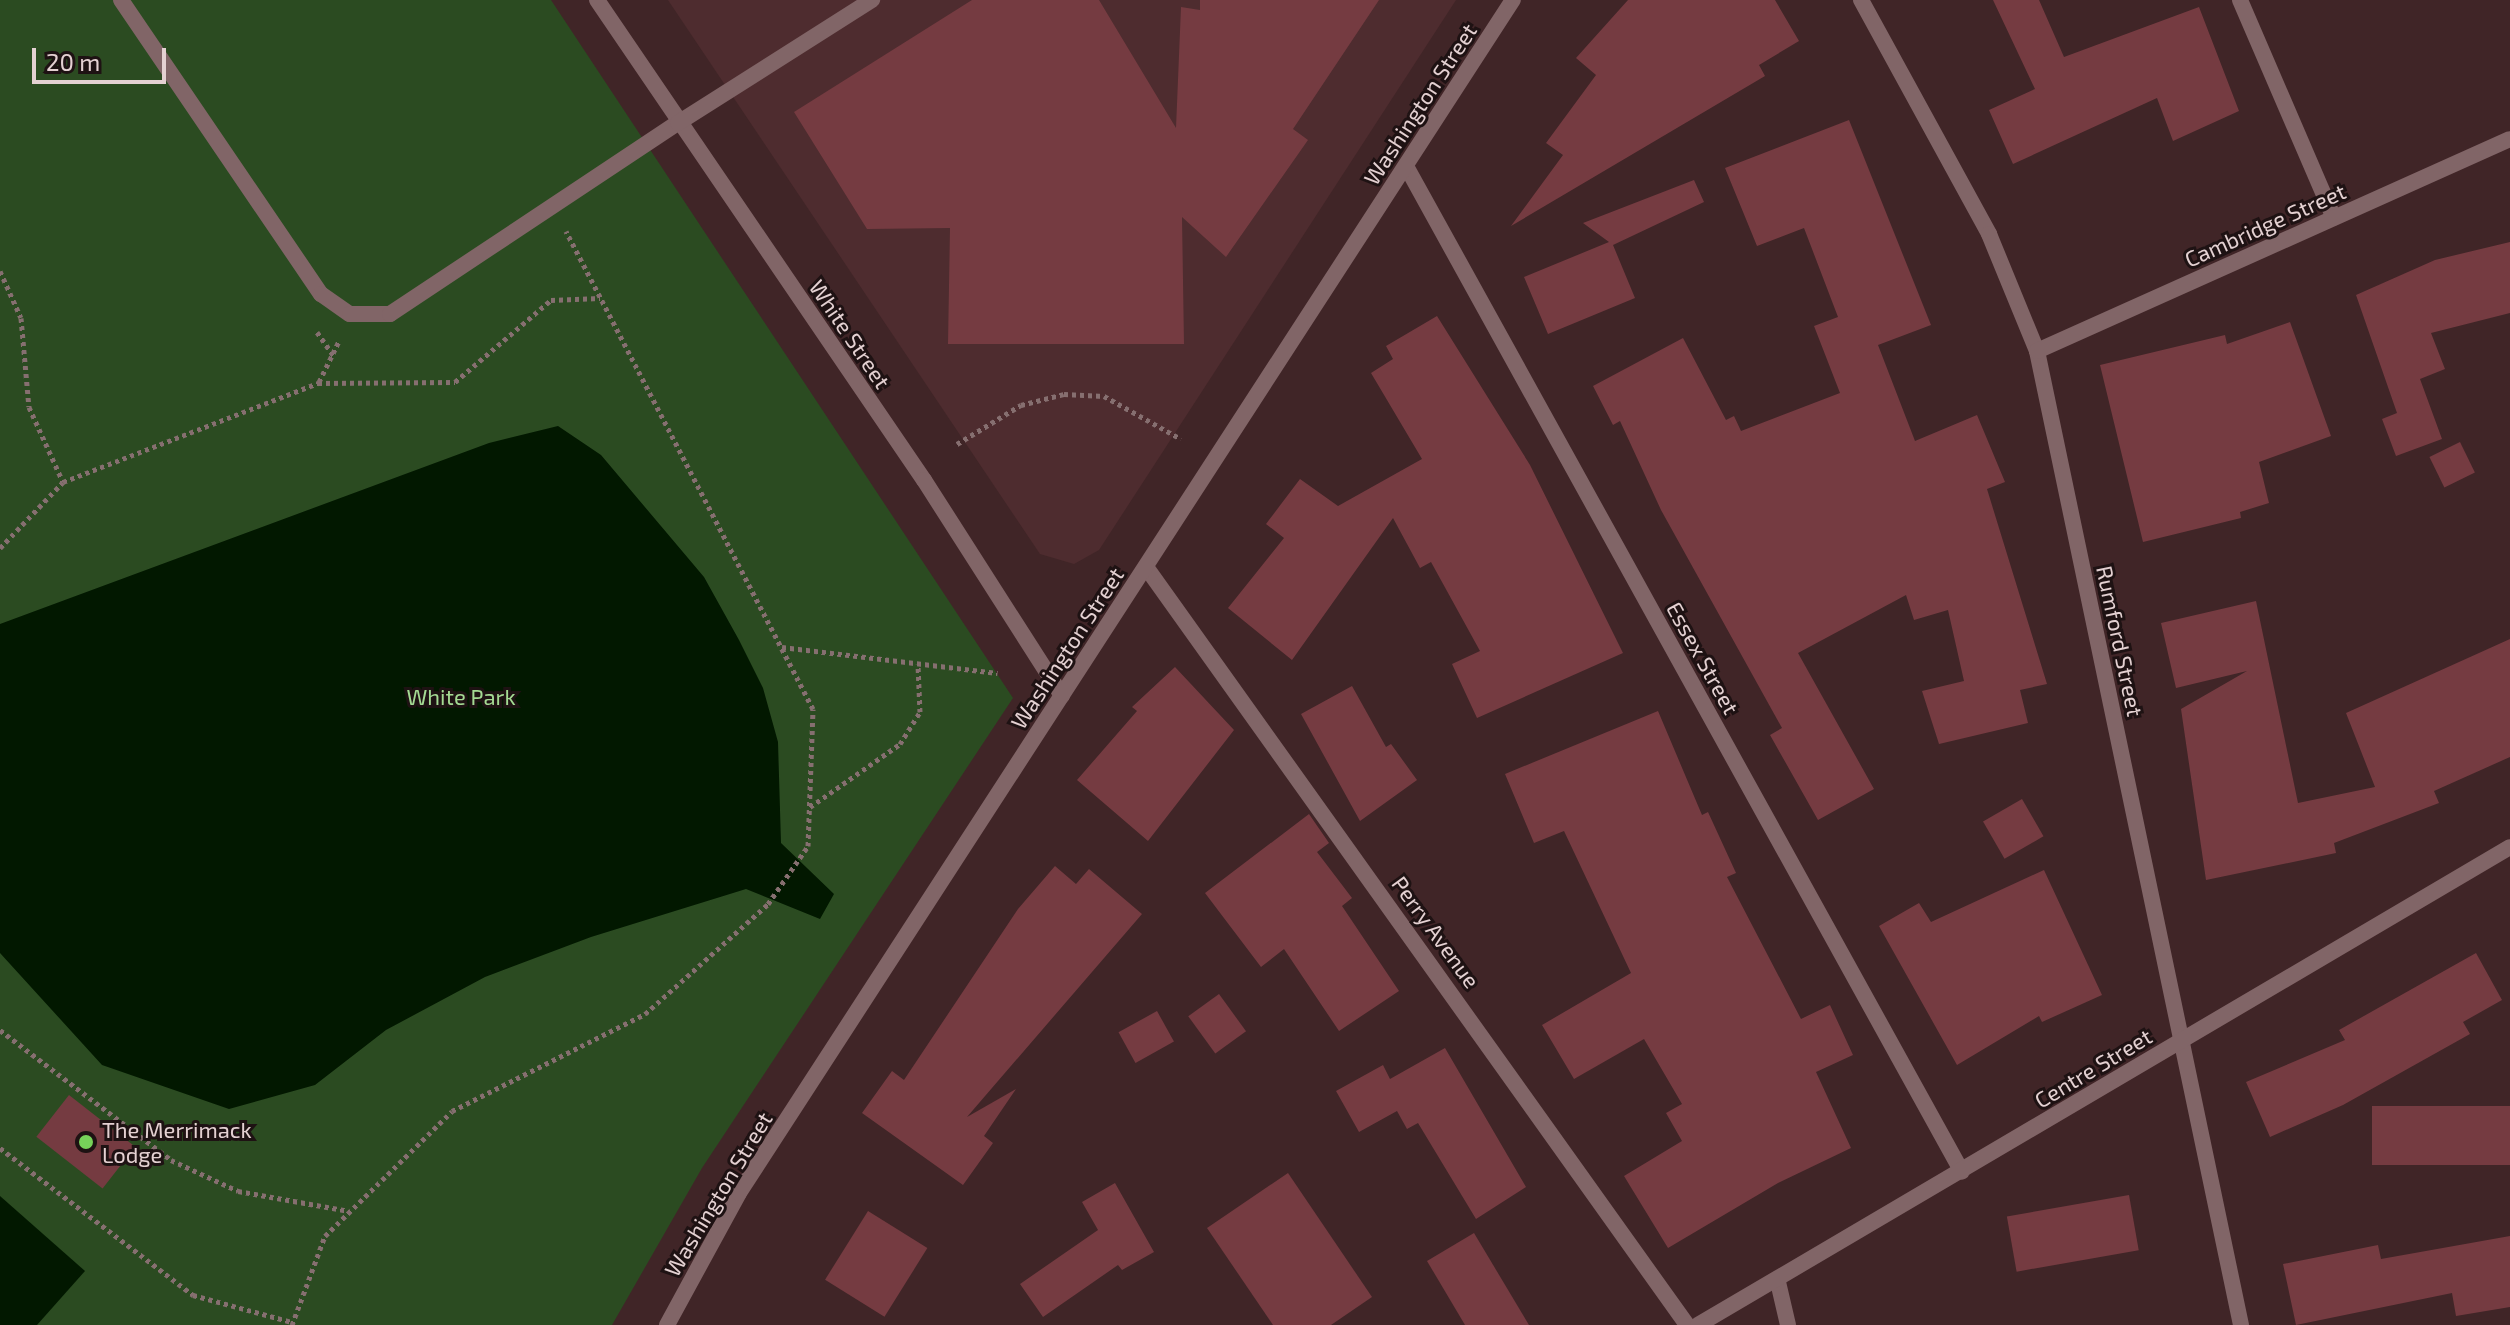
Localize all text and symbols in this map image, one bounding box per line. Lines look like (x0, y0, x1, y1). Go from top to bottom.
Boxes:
street label: Washington Street (1358, 18, 1482, 190)
scale bar (36, 32, 170, 82)
text: 20 m (46, 47, 100, 76)
street label: Cambridge Street (2180, 178, 2350, 272)
street label: White Street (804, 275, 896, 393)
street label: Washington Street (1005, 562, 1129, 734)
street label: Rumford Street (2091, 563, 2149, 719)
street label: Essex Street (1661, 597, 1745, 719)
park label: White Park (406, 684, 516, 710)
street label: Perry Avenue (1386, 871, 1486, 993)
street label: Centre Street (2030, 1023, 2156, 1113)
street label: Washington Street (659, 1107, 777, 1281)
place label: The Merrimack Lodge (102, 1116, 252, 1168)
marker: The Merrimack Lodge (77, 1133, 95, 1151)

